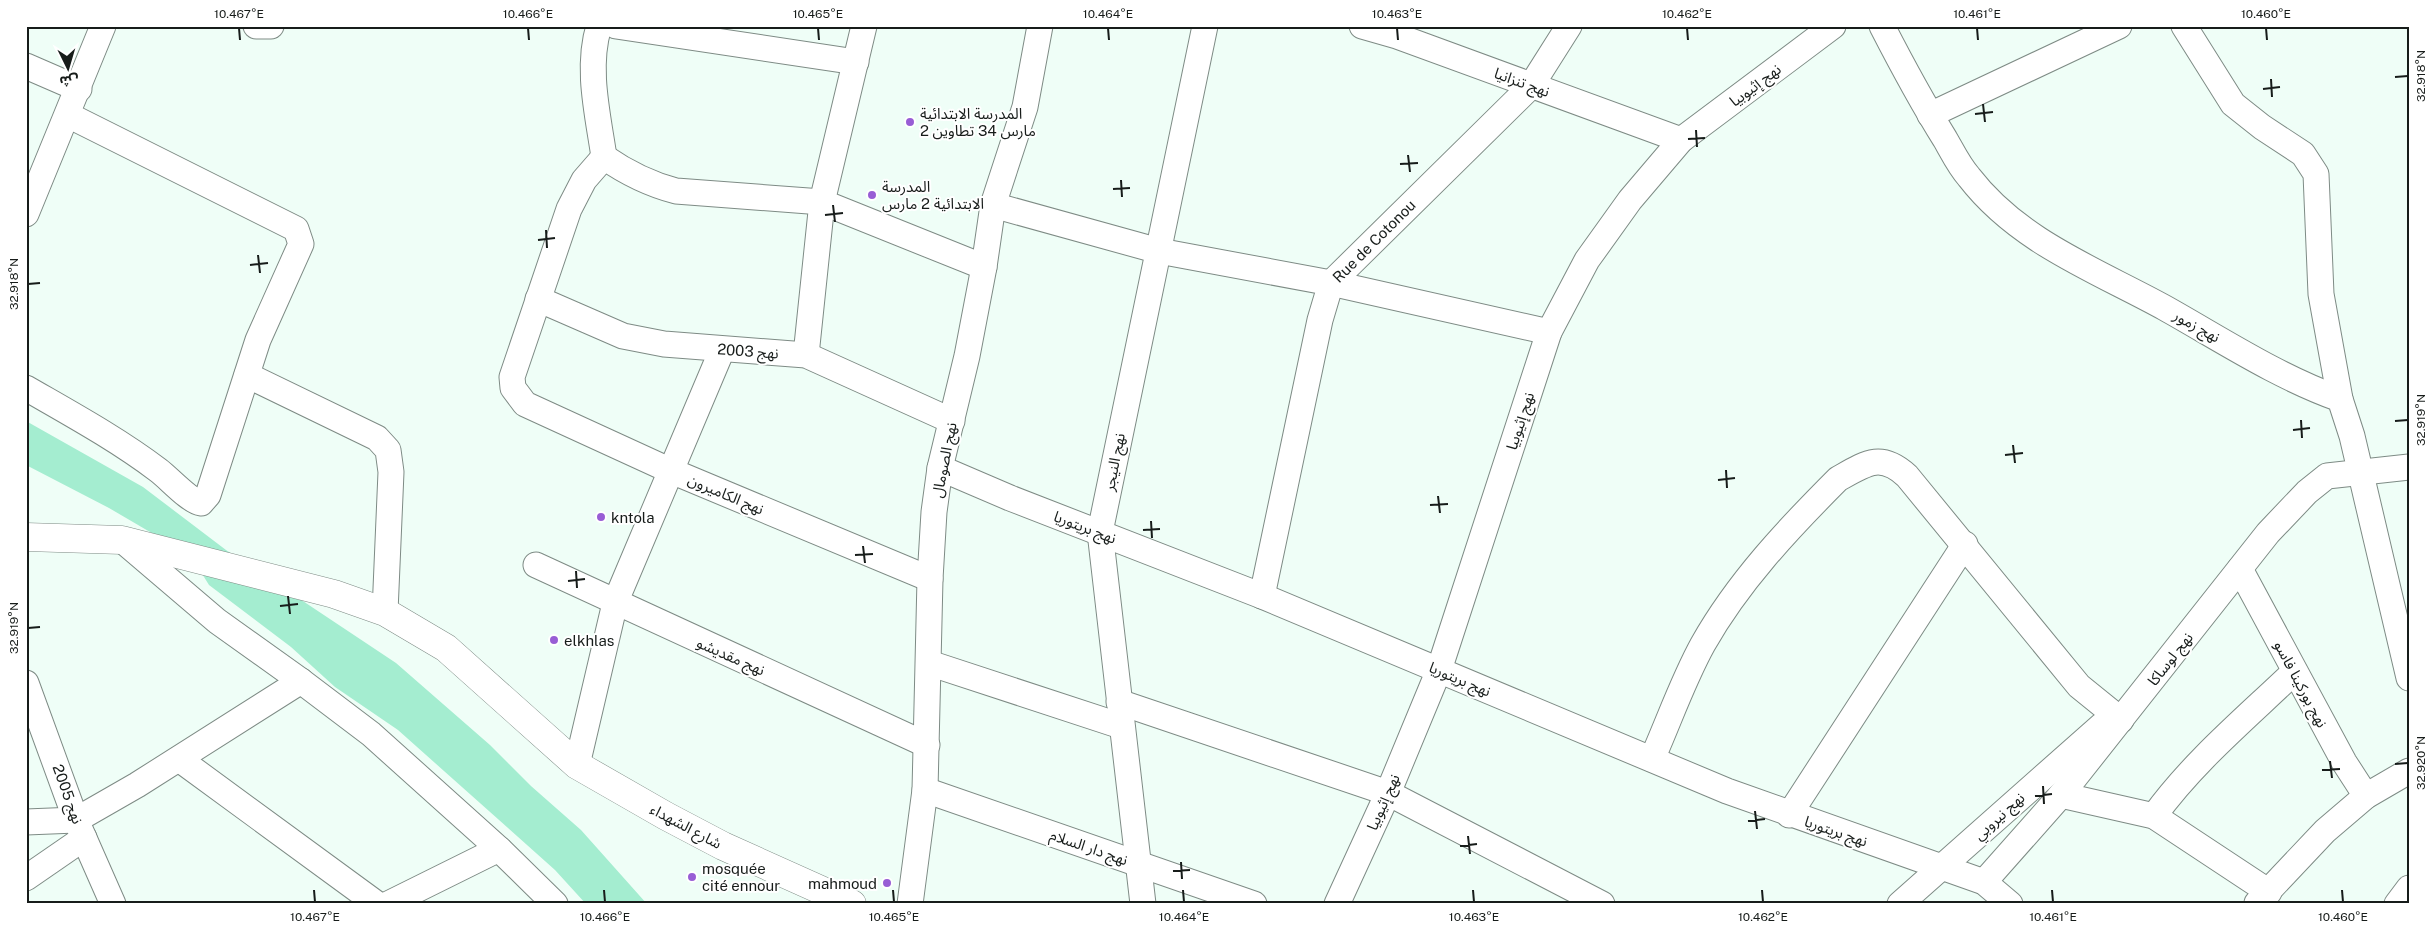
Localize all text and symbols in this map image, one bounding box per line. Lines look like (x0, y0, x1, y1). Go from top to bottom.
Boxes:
text: 10.467°E (214, 7, 264, 21)
text: 10.466°E (503, 7, 553, 21)
text: 10.465°E (793, 7, 843, 21)
text: 10.464°E (1083, 7, 1133, 21)
text: 10.463°E (1372, 7, 1422, 21)
text: 10.462°E (1662, 7, 1712, 21)
text: 10.461°E (1953, 7, 2001, 21)
text: 10.460°E (2241, 7, 2291, 21)
north arrow (42, 42, 92, 92)
text: 32.918°N (2414, 50, 2428, 102)
street label: نهج إثيوبيا (1726, 60, 1786, 113)
street label: نهج تنزانيا (1491, 64, 1552, 104)
text: ش (59, 72, 79, 90)
place label: المدرسة الابتدائية 2 مارس 34 تطاوين (920, 105, 1036, 140)
marker: المدرسة الابتدائية 2 مارس 34 تطاوين (904, 116, 916, 128)
place label: المدرسة الابتدائية 2 مارس (882, 178, 984, 213)
marker: المدرسة الابتدائية 2 مارس (866, 189, 878, 201)
street label: Rue de Cotonou (1329, 196, 1419, 286)
text: 32.918°N (7, 258, 21, 310)
street label: نهج زمور (2168, 306, 2223, 349)
street label: نهج 2003 (716, 340, 779, 366)
street label: نهج إثيوبيا (1503, 390, 1541, 453)
text: 32.919°N (2414, 394, 2428, 446)
street label: نهج الصومال (928, 421, 964, 500)
street label: نهج النيجر (1100, 432, 1132, 494)
street label: نهج الكاميرون (684, 470, 767, 521)
street label: نهج بريتوريا (1050, 507, 1119, 550)
place label: kntola (611, 509, 655, 526)
marker: kntola (595, 511, 607, 523)
text: 32.919°N (7, 602, 21, 654)
street label: نهج لوساكا (2144, 629, 2199, 691)
place label: elkhlas (564, 632, 614, 649)
street label: نهج مقديشو (693, 633, 768, 682)
marker: elkhlas (548, 634, 560, 646)
street label: نهج بوركينا فاسو (2267, 638, 2331, 732)
street label: نهج بريتوريا (1425, 658, 1494, 703)
text: 32.920°N (2414, 736, 2428, 790)
street label: نهج 2005 (46, 762, 87, 827)
street label: نهج إثيوبيا (1363, 771, 1407, 834)
street label: نهج نيروبي (1970, 789, 2031, 846)
street label: شارع الشهداء (646, 800, 725, 856)
street label: نهج بريتوريا (1801, 812, 1870, 854)
street label: نهج دار السلام (1046, 826, 1130, 872)
place label: mosquée cité ennour (702, 860, 780, 894)
marker: mosquée cité ennour (686, 871, 698, 883)
place label: mahmoud (808, 875, 877, 892)
marker: mahmoud (881, 877, 893, 889)
text: 10.467°E (290, 910, 340, 924)
text: 10.466°E (580, 910, 630, 924)
text: 10.465°E (869, 910, 919, 924)
text: 10.464°E (1159, 910, 1209, 924)
text: 10.463°E (1449, 910, 1499, 924)
text: 10.462°E (1738, 910, 1788, 924)
text: 10.461°E (2029, 910, 2077, 924)
text: 10.460°E (2318, 910, 2368, 924)

